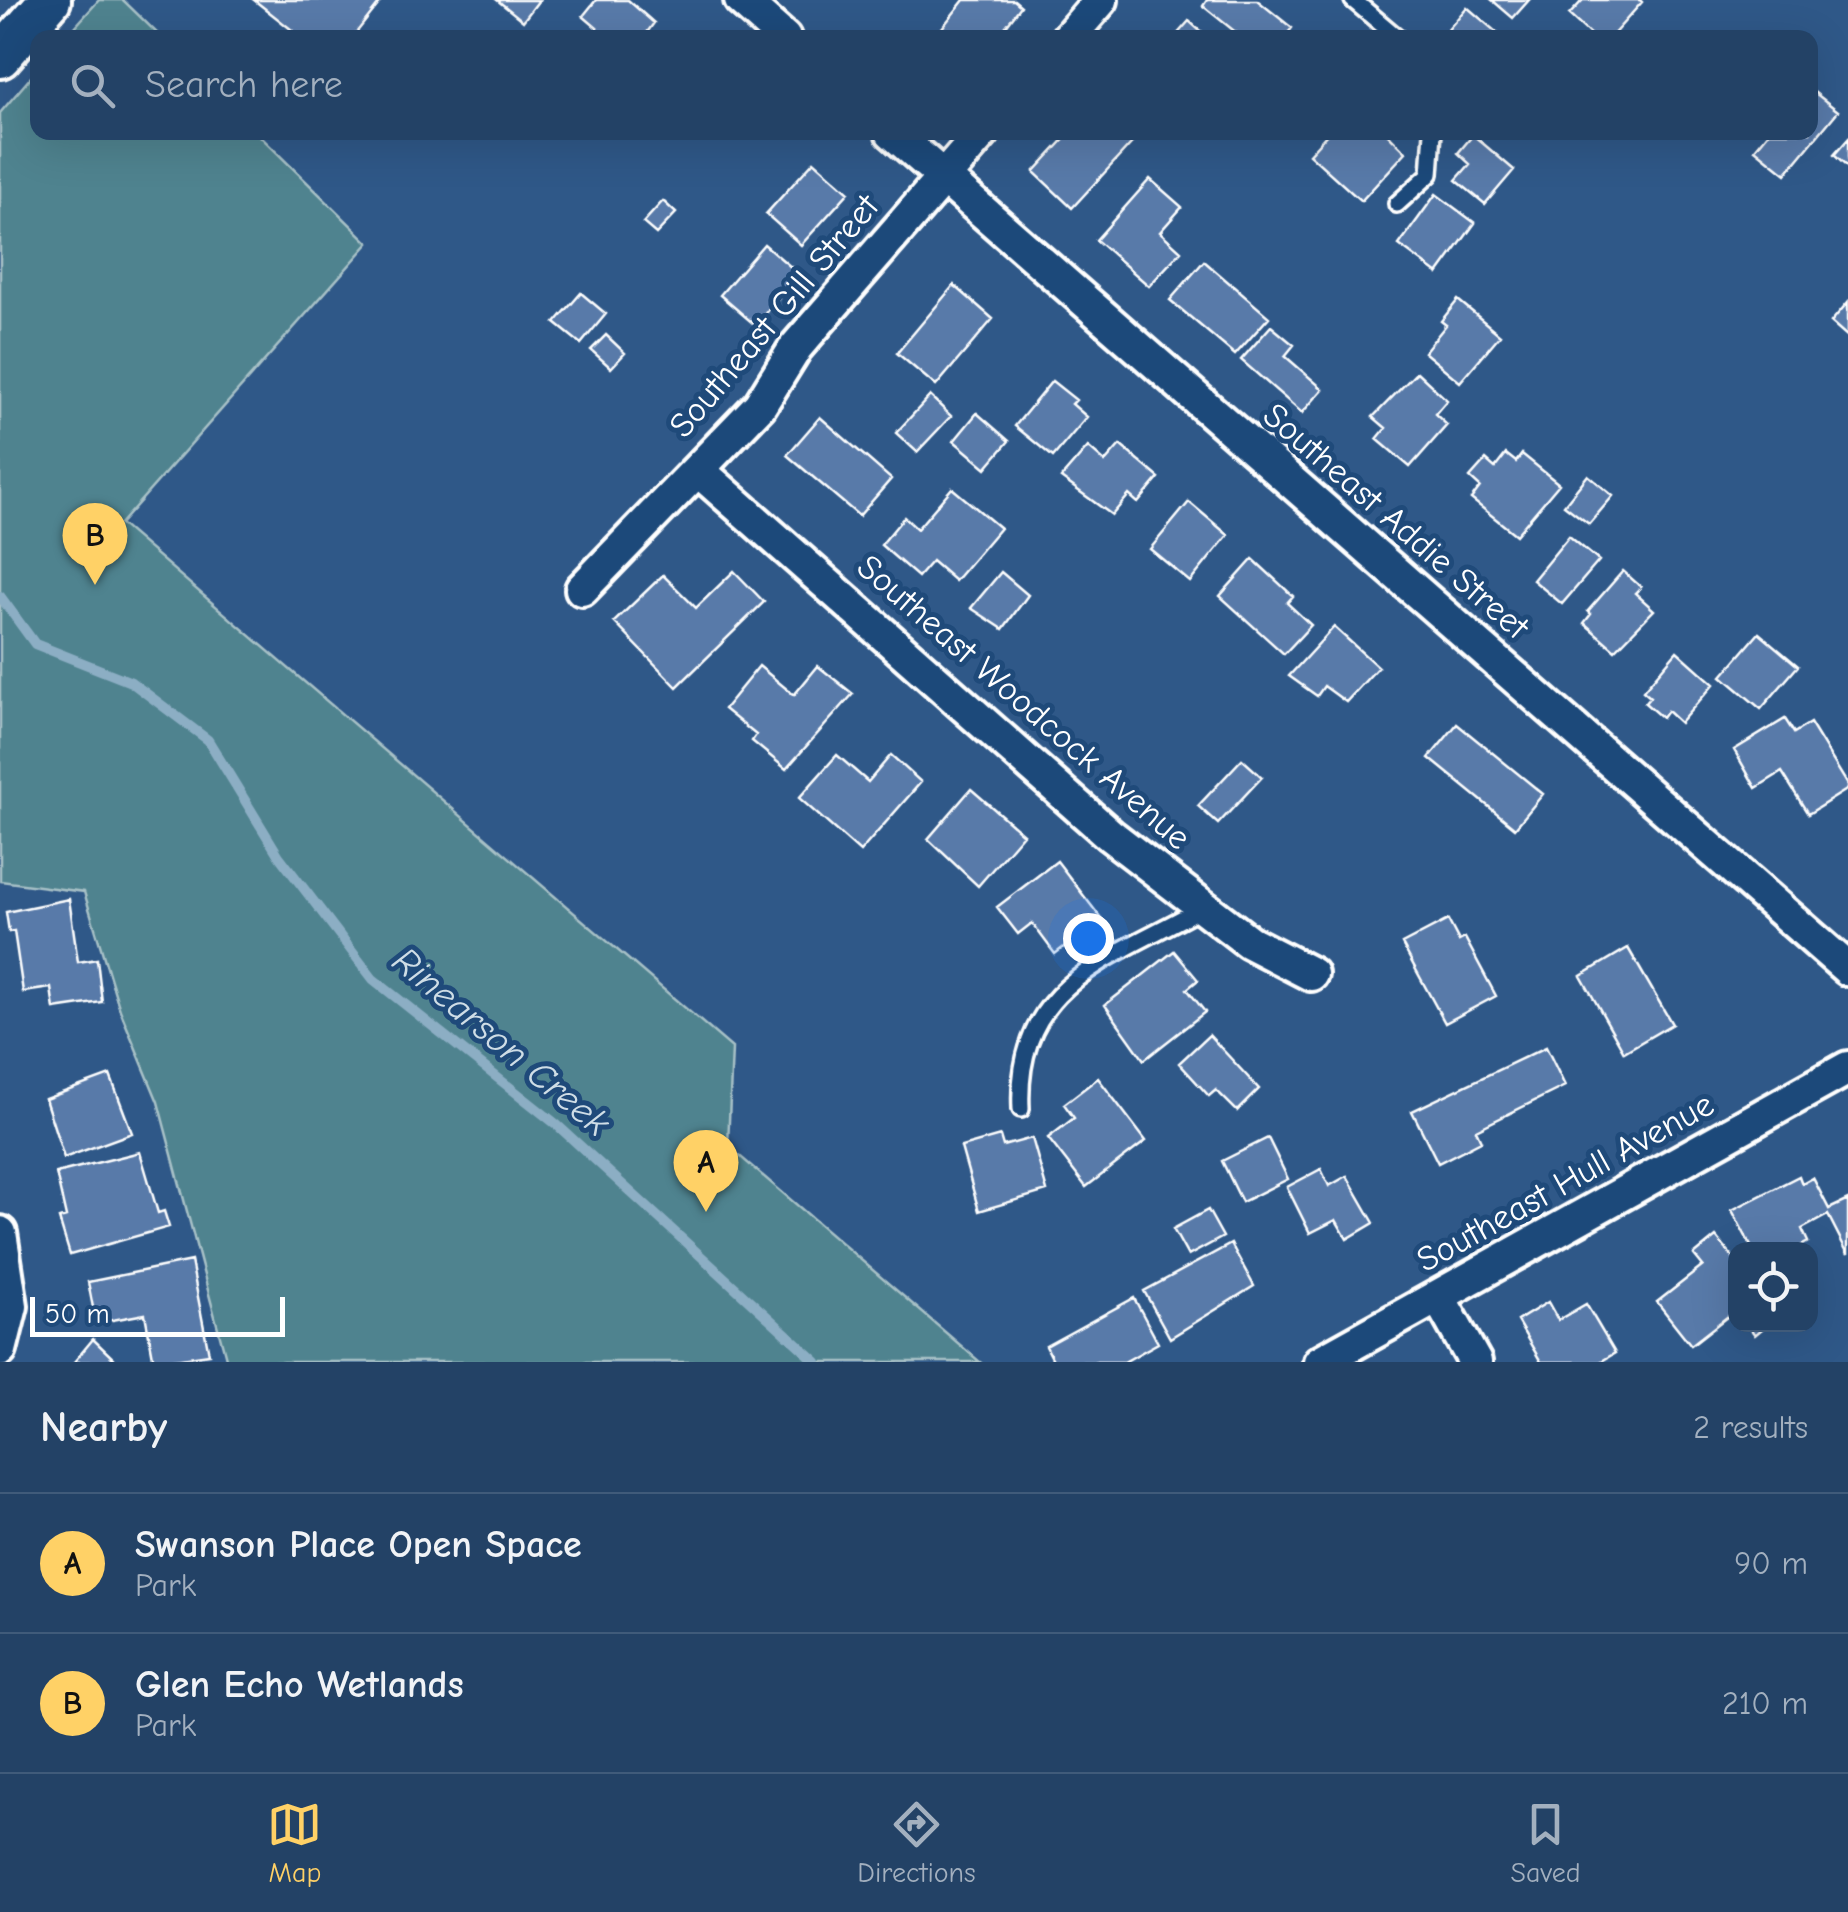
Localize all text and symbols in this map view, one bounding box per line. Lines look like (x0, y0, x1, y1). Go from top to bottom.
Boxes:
search box (30, 30, 1818, 140)
icon: search (65, 58, 120, 113)
text: Search here (145, 63, 343, 107)
street label: Southeast Gill Street (661, 186, 888, 446)
street label: Southeast Addie Street (1255, 394, 1538, 648)
pin: B (62, 502, 128, 585)
street label: Southeast Woodcock Avenue (849, 546, 1199, 858)
your location (1063, 913, 1114, 964)
water label: Rinearson Creek (384, 938, 619, 1146)
street label: Southeast Hull Avenue (1409, 1083, 1721, 1281)
pin: A (674, 1130, 738, 1212)
map controls (1728, 1242, 1818, 1332)
button: locate (1728, 1242, 1818, 1332)
scale bar (30, 1292, 285, 1336)
text: 50 m (45, 1298, 110, 1330)
text: Nearby (40, 1403, 167, 1452)
text: 2 results (1693, 1409, 1808, 1446)
text: Swanson Place Open Space (135, 1523, 582, 1567)
text: A (64, 1545, 81, 1582)
text: 90 m (1734, 1545, 1808, 1582)
text: Park (135, 1567, 196, 1604)
text: Glen Echo Wetlands (135, 1663, 464, 1707)
text: B (63, 1685, 82, 1722)
text: 210 m (1722, 1685, 1808, 1722)
text: Park (135, 1707, 196, 1744)
tab: Map (267, 1797, 322, 1889)
tab: Directions (857, 1797, 976, 1889)
tab: Saved (1511, 1797, 1581, 1889)

